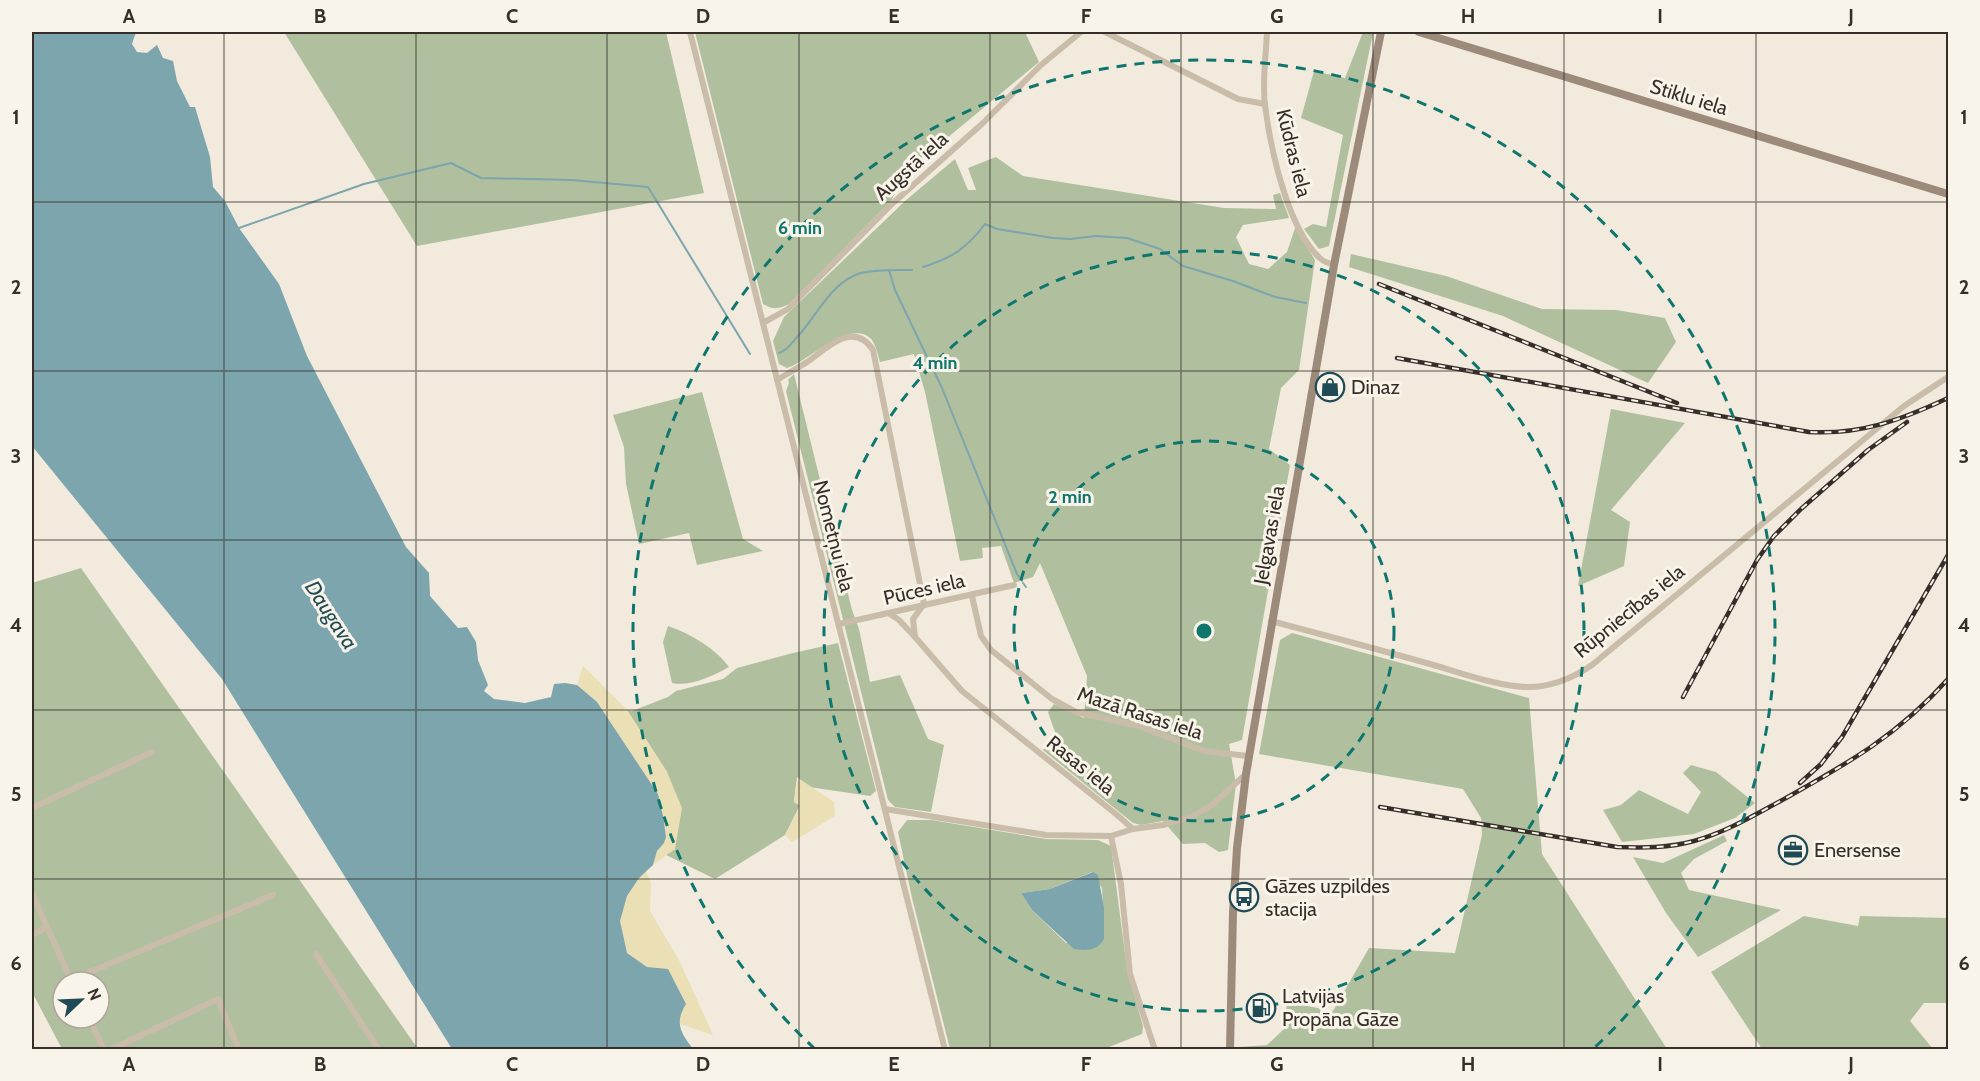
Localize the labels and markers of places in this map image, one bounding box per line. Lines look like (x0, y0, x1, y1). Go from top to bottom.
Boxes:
shop icon: Dinaz (1314, 371, 1346, 403)
place label: Dinaz (1351, 375, 1400, 399)
centre of rings (1194, 621, 1214, 641)
office icon: Enersense (1777, 834, 1809, 866)
place label: Enersense (1814, 838, 1901, 862)
place label: Gāzes uzpildes stacija (1265, 874, 1390, 921)
bus stop icon: Gāzes uzpildes stacija (1228, 881, 1260, 913)
place label: Latvijas Propāna Gāze (1282, 984, 1399, 1031)
fuel station icon: Latvijas Propāna Gāze (1245, 992, 1277, 1024)

